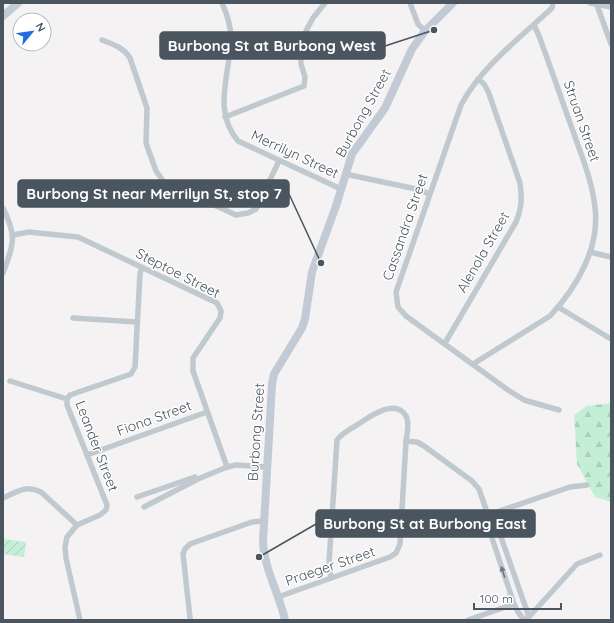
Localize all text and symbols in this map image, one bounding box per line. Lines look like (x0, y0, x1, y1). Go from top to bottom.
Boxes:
north arrow (12, 12, 52, 52)
text: N (33, 20, 49, 34)
callout: Burbong St at Burbong West (160, 32, 385, 59)
text: Burbong St at Burbong West (168, 36, 376, 55)
street label: Burbong Street (331, 65, 395, 160)
street label: Struan Street (560, 78, 604, 164)
street label: Merrilyn Street (248, 126, 342, 182)
street label: Cassandra Street (378, 171, 432, 283)
callout: Burbong St near Merrilyn St, stop 7 (18, 180, 289, 207)
text: Burbong St near Merrilyn St, stop 7 (26, 184, 282, 203)
street label: Alenola Street (453, 208, 514, 296)
street label: Steptoe Street (133, 244, 223, 302)
street label: Burbong Street (244, 382, 268, 482)
street label: Fiona Street (114, 396, 194, 440)
street label: Leander Street (71, 398, 123, 494)
callout: Burbong St at Burbong East (316, 510, 535, 537)
text: Burbong St at Burbong East (323, 514, 527, 533)
street label: Praeger Street (283, 542, 377, 590)
one-way arrow (500, 566, 506, 578)
scale bar (474, 585, 561, 611)
text: 100 m (480, 591, 513, 606)

